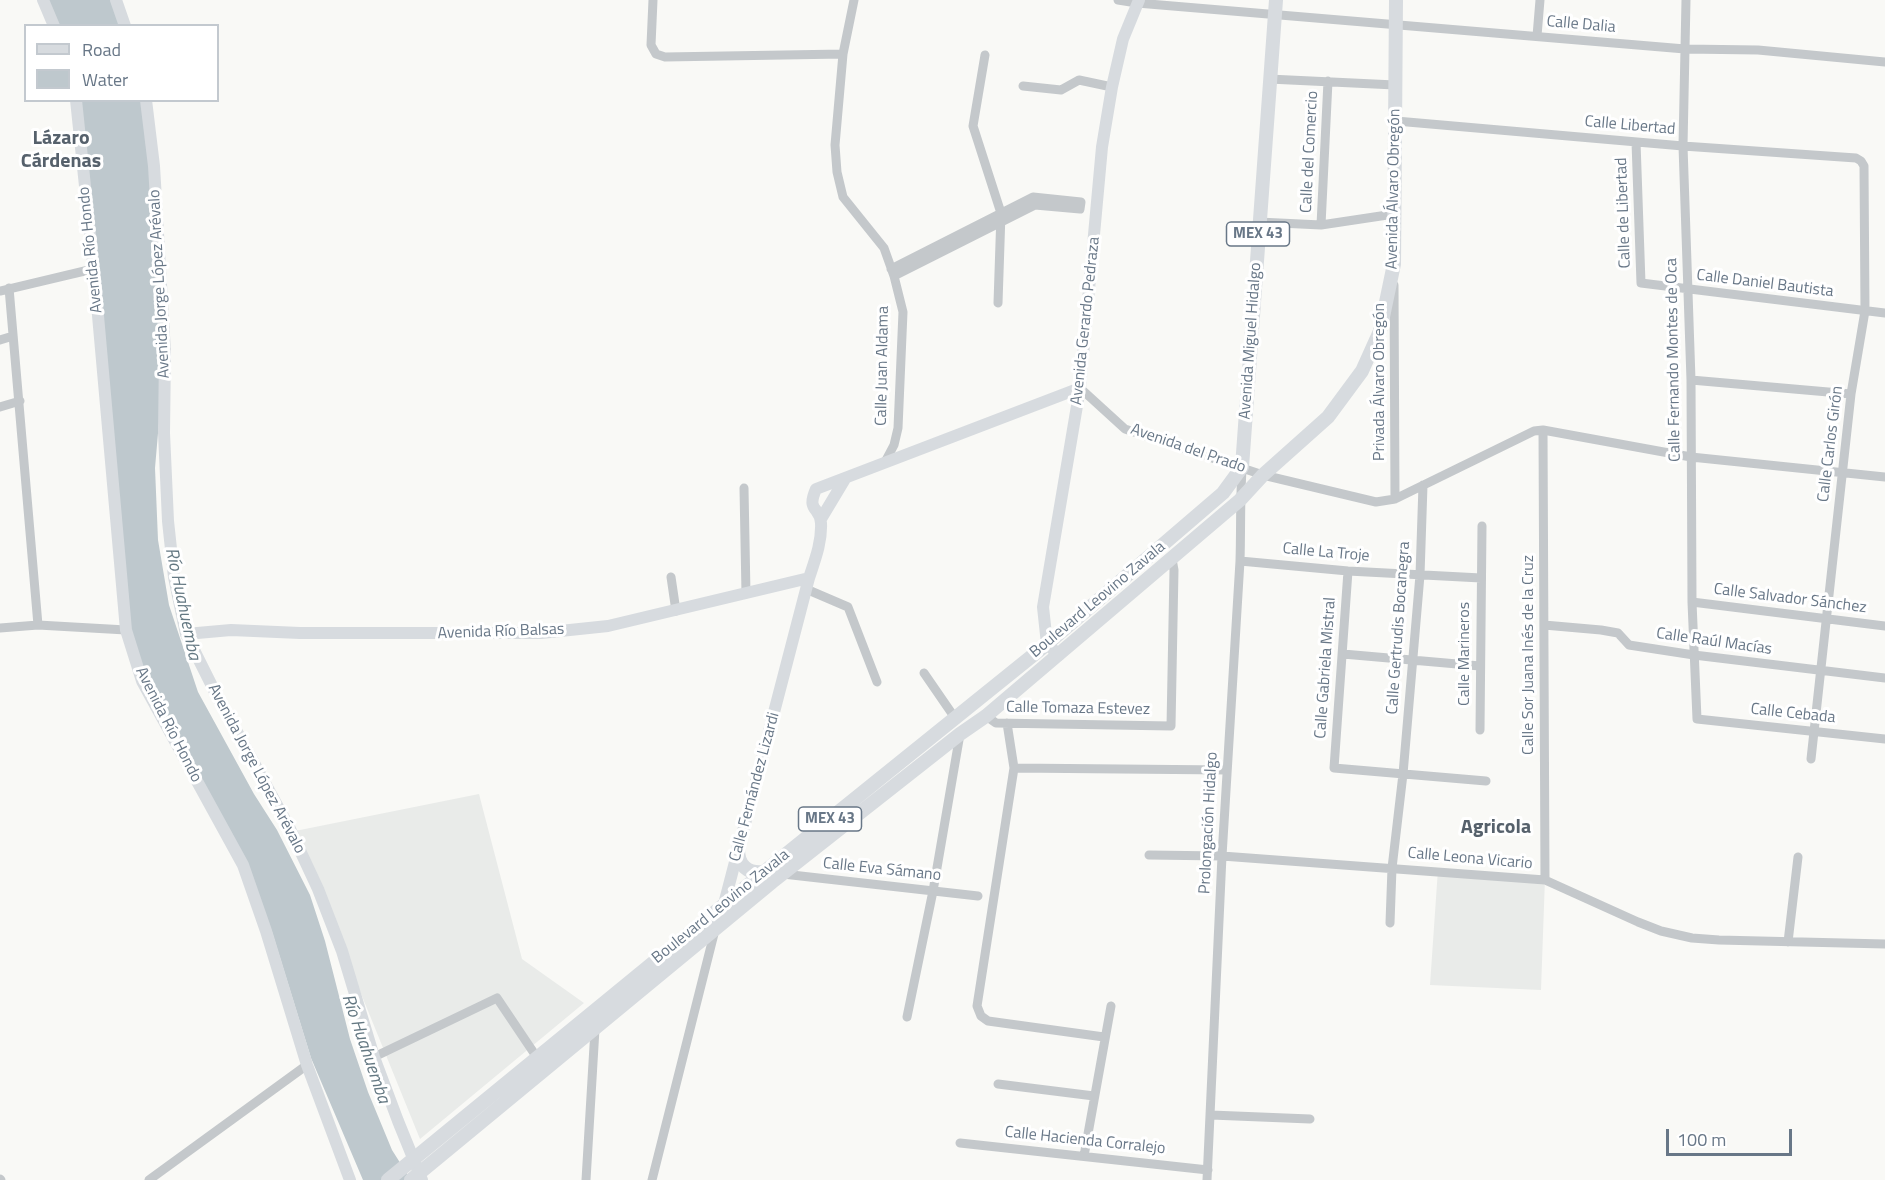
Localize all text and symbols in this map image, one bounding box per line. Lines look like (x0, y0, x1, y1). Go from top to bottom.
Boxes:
street label: Calle Dalia (1546, 12, 1616, 38)
legend (24, 24, 219, 102)
text: Road (82, 36, 121, 63)
text: Water (82, 66, 128, 93)
street label: Calle del Comercio (1297, 90, 1323, 214)
street label: Avenida Álvaro Obregón (1383, 108, 1405, 270)
street label: Calle Libertad (1584, 112, 1676, 140)
district label: Lázaro Cárdenas (21, 127, 101, 174)
street label: Calle de Libertad (1612, 157, 1636, 269)
street label: Avenida Río Hondo (75, 186, 107, 314)
street label: Avenida Jorge López Arévalo (145, 189, 175, 379)
road number: MEX 43 (1226, 222, 1290, 246)
street label: Avenida Gerardo Pedraza (1068, 236, 1104, 406)
street label: Calle Fernando Montes de Oca (1663, 258, 1685, 462)
street label: Avenida Miguel Hidalgo (1236, 262, 1266, 420)
street label: Calle Daniel Bautista (1695, 266, 1835, 302)
street label: Privada Álvaro Obregón (1370, 303, 1390, 461)
street label: Calle Juan Aldama (872, 306, 894, 426)
street label: Calle Carlos Girón (1814, 385, 1848, 503)
street label: Avenida del Prado (1128, 420, 1248, 478)
street label: Boulevard Leovino Zavala (1026, 538, 1170, 662)
street label: Calle La Troje (1282, 540, 1370, 566)
street label: Calle Gertrudis Bocanegra (1383, 541, 1415, 715)
water label: Río Huahuemba (160, 546, 204, 662)
street label: Calle Sor Juana Inés de la Cruz (1519, 555, 1539, 755)
street label: Calle Salvador Sánchez (1712, 580, 1868, 618)
street label: Calle Gabriela Mistral (1311, 597, 1341, 739)
street label: Calle Marineros (1455, 602, 1475, 706)
street label: Avenida Río Balsas (437, 620, 565, 644)
street label: Calle Raúl Macías (1655, 624, 1773, 660)
street label: Avenida Río Hondo (131, 664, 205, 786)
street label: Avenida Jorge López Arévalo (203, 681, 309, 857)
street label: Calle Tomaza Estevez (1006, 698, 1150, 720)
street label: Calle Cebada (1750, 700, 1836, 728)
street label: Calle Fernández Lizardi (726, 710, 784, 864)
street label: Prolongación Hidalgo (1196, 751, 1222, 895)
road number: MEX 43 (798, 807, 862, 831)
district label: Agricola (1461, 816, 1531, 840)
street label: Calle Leona Vicario (1407, 844, 1533, 874)
street label: Boulevard Leovino Zavala (649, 846, 793, 968)
street label: Calle Eva Sámano (822, 854, 942, 886)
water label: Río Huahuemba (336, 992, 394, 1106)
scale bar (1669, 1117, 1795, 1155)
street label: Calle Hacienda Corralejo (1004, 1123, 1166, 1159)
text: 100 m (1677, 1126, 1726, 1153)

